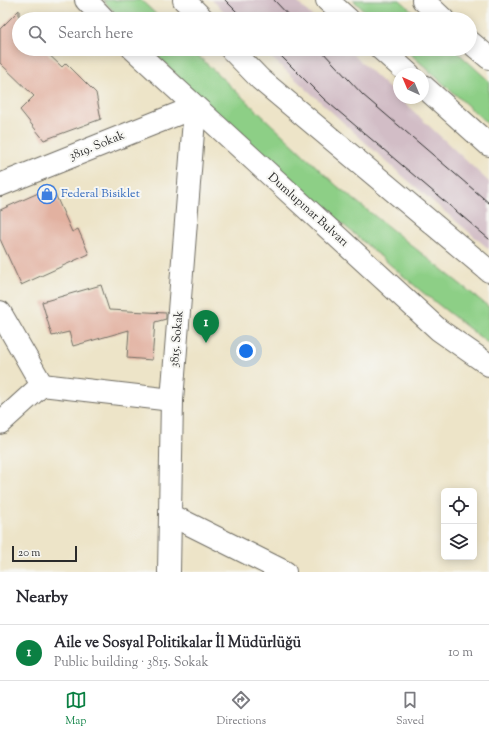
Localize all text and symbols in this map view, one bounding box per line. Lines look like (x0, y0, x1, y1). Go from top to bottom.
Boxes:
search box (12, 12, 477, 56)
icon: search (26, 23, 48, 45)
text: Search here (58, 24, 133, 45)
north arrow (393, 68, 429, 104)
street label: 3819. Sokak (67, 127, 128, 165)
street label: Dumlupınar Bulvarı (264, 169, 353, 252)
shop icon: Federal Bisiklet (36, 183, 58, 205)
place label: Federal Bisiklet (61, 185, 140, 203)
street label: 3815. Sokak (166, 309, 188, 368)
pin: 1 (193, 310, 219, 343)
your location (236, 341, 256, 361)
map controls (441, 488, 477, 560)
button: locate (441, 488, 477, 524)
button: layers (441, 524, 477, 560)
scale bar (12, 544, 77, 563)
text: 20 m (18, 545, 40, 561)
text: Nearby (16, 586, 68, 610)
text: Aile ve Sosyal Politikalar İl Müdürlüğü (54, 633, 301, 654)
text: 1 (27, 644, 31, 662)
text: 10 m (448, 644, 473, 662)
text: Public building · 3815. Sokak (54, 654, 209, 672)
tab: Map (65, 689, 87, 729)
tab: Directions (217, 689, 266, 729)
tab: Saved (396, 689, 424, 729)

